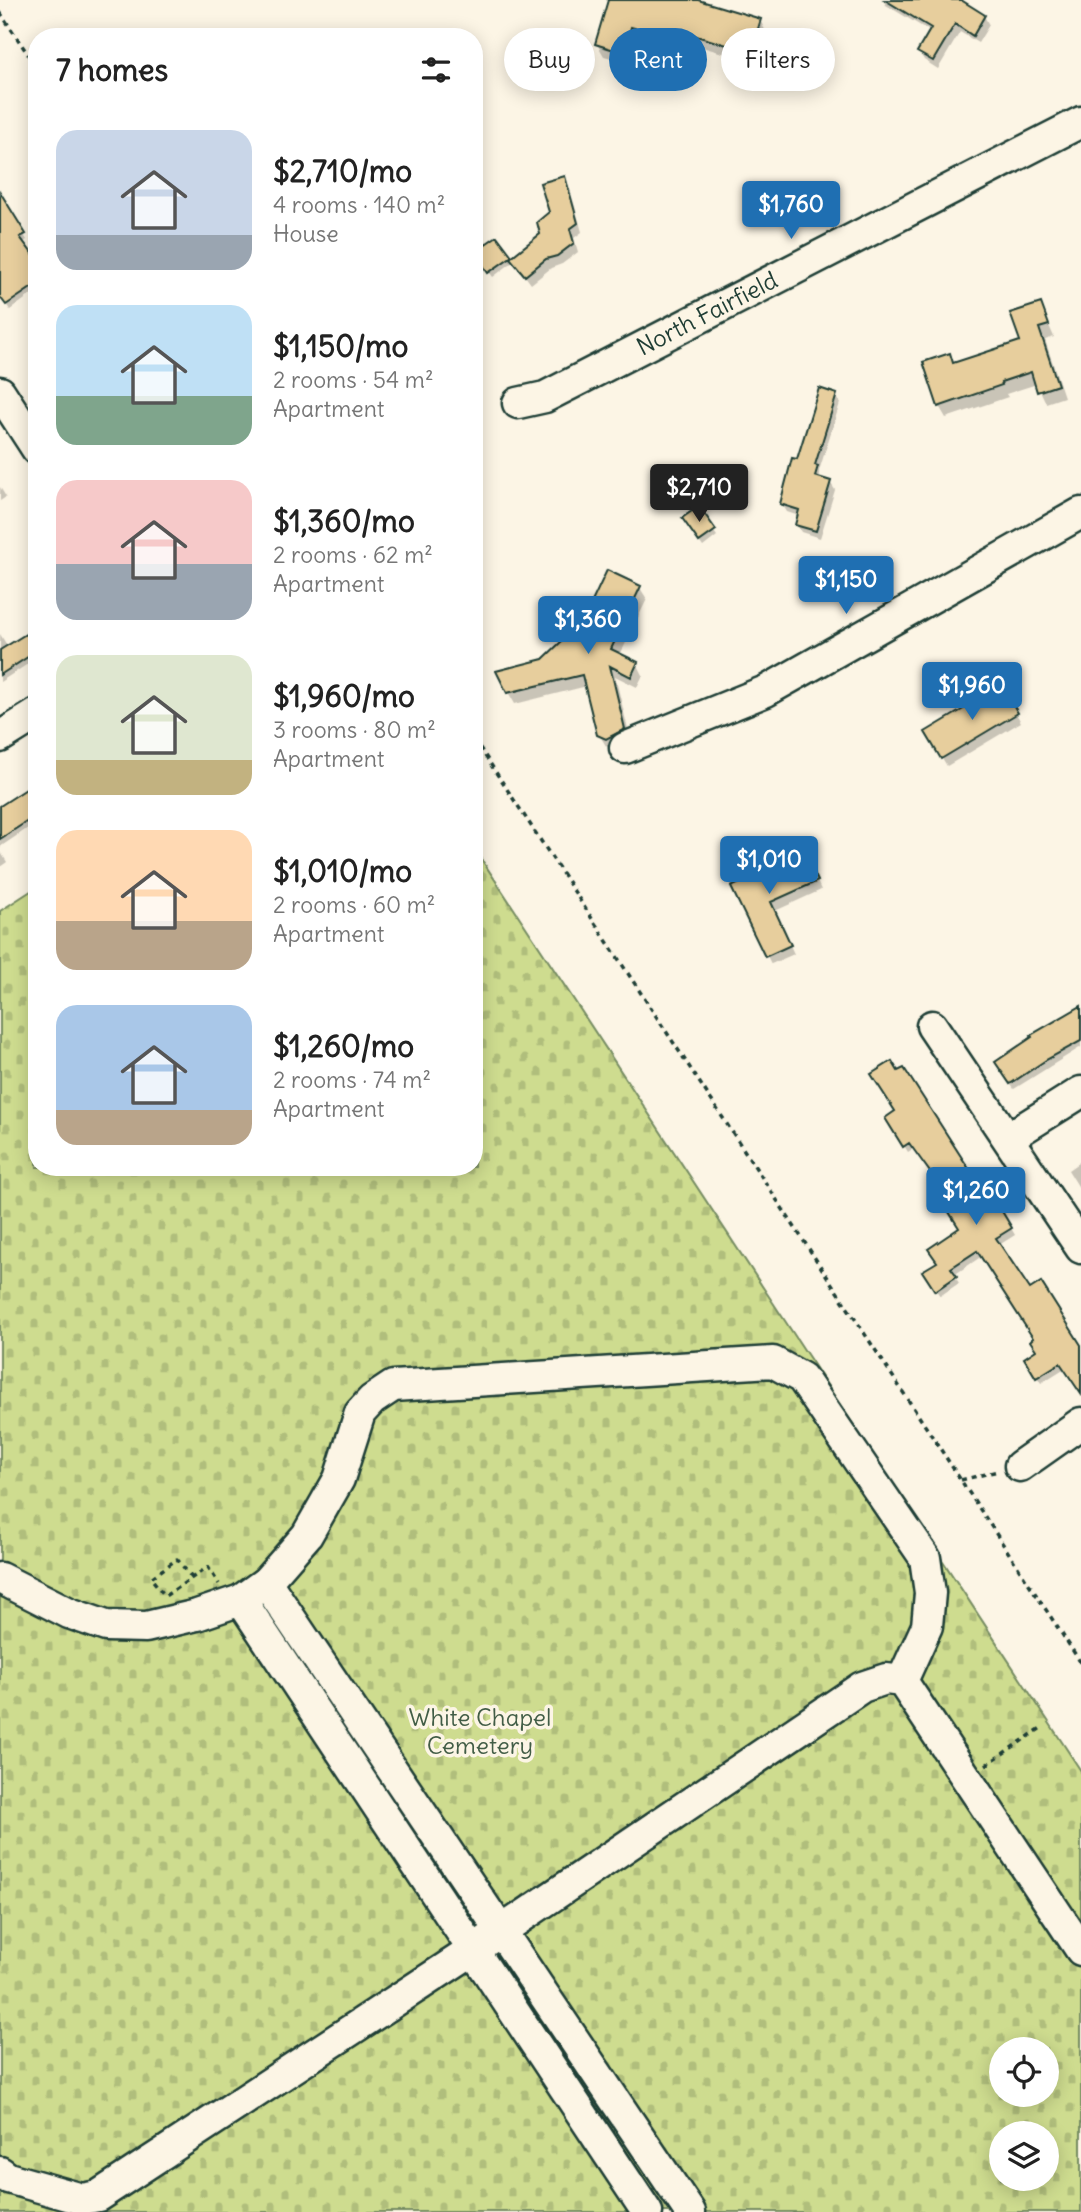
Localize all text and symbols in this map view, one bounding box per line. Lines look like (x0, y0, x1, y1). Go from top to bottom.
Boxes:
chip: Buy (504, 28, 595, 91)
chip: Rent (609, 28, 707, 91)
chip: Filters (721, 28, 835, 91)
text: 7 homes (56, 51, 168, 89)
icon: filters (417, 51, 455, 89)
text: $2,710/mo (273, 152, 412, 190)
icon: home (112, 158, 196, 242)
pin: $1,760 (734, 182, 848, 241)
text: $1,760 (758, 189, 824, 218)
text: 4 rooms · 140 m² (273, 190, 445, 219)
text: House (273, 219, 339, 248)
street label: North Fairfield (631, 264, 782, 361)
text: $1,150/mo (273, 327, 408, 365)
icon: home (112, 333, 196, 417)
text: 2 rooms · 54 m² (273, 365, 434, 394)
text: Apartment (273, 394, 385, 423)
pin: $2,710 (642, 464, 756, 524)
text: $2,710 (666, 472, 732, 501)
text: $1,360/mo (273, 502, 415, 540)
icon: home (112, 508, 196, 592)
text: 2 rooms · 62 m² (273, 540, 433, 569)
pin: $1,150 (789, 556, 903, 616)
text: $1,150 (815, 564, 877, 593)
text: Apartment (273, 569, 385, 598)
pin: $1,360 (531, 596, 645, 656)
text: $1,360 (554, 604, 622, 633)
pin: $1,960 (915, 662, 1029, 722)
text: $1,960 (938, 670, 1006, 699)
text: $1,960/mo (273, 677, 415, 715)
icon: home (112, 683, 196, 767)
text: 3 rooms · 80 m² (273, 715, 436, 744)
text: Apartment (273, 744, 385, 773)
pin: $1,010 (712, 836, 826, 896)
text: $1,010 (736, 844, 802, 873)
text: $1,010/mo (273, 852, 412, 890)
icon: home (112, 858, 196, 942)
text: 2 rooms · 60 m² (273, 890, 435, 919)
text: Apartment (273, 919, 385, 948)
text: $1,260/mo (273, 1027, 414, 1065)
icon: home (112, 1033, 196, 1117)
text: 2 rooms · 74 m² (273, 1065, 431, 1094)
text: Apartment (273, 1094, 385, 1123)
pin: $1,260 (919, 1168, 1033, 1227)
text: $1,260 (942, 1175, 1010, 1204)
park label: White Chapel Cemetery (409, 1702, 551, 1760)
map controls (989, 2037, 1059, 2191)
button: locate (989, 2037, 1059, 2107)
button: layers (989, 2121, 1059, 2191)

